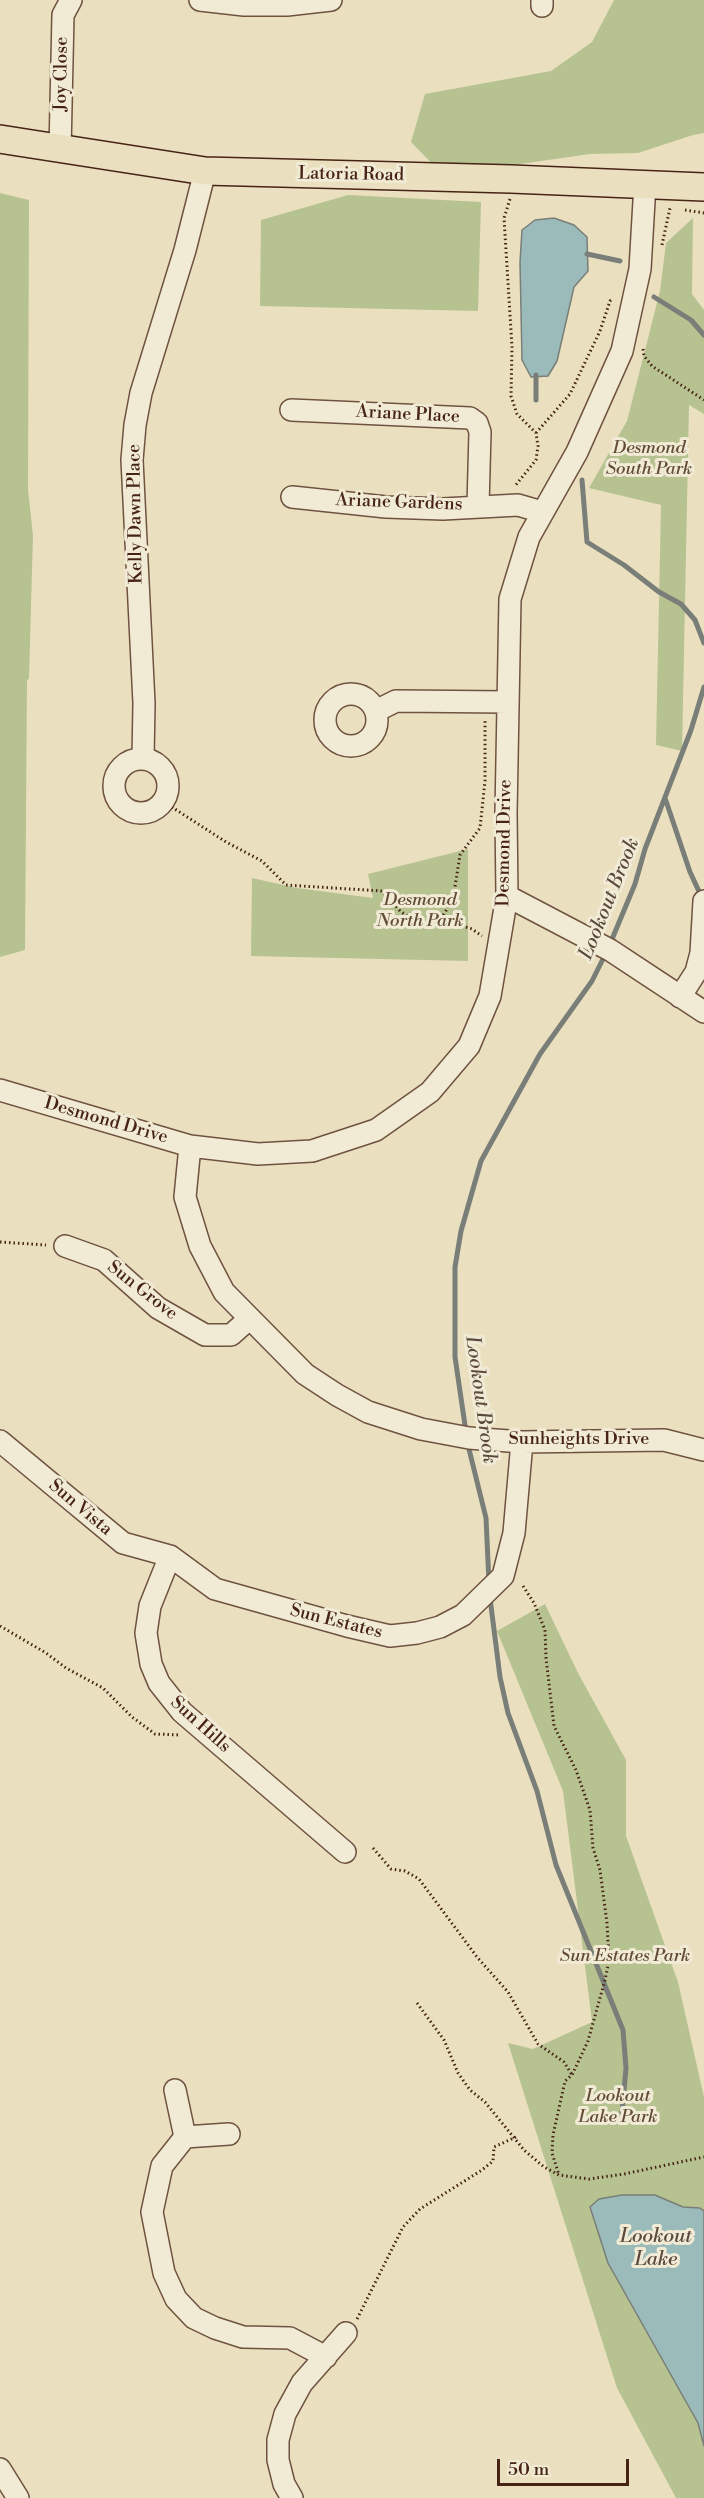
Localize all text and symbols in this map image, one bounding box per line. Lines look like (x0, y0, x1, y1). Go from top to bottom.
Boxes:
street label: Joy Close (51, 36, 73, 112)
street label: Latoria Road (298, 163, 404, 187)
street label: Ariane Place (356, 401, 460, 429)
park label: Desmond South Park (606, 438, 692, 480)
street label: Kelly Dawn Place (124, 444, 148, 584)
street label: Ariane Gardens (335, 490, 463, 516)
street label: Desmond Drive (493, 779, 517, 907)
water label: Lookout Brook (575, 835, 645, 963)
park label: Desmond North Park (376, 890, 464, 932)
street label: Desmond Drive (42, 1093, 170, 1149)
street label: Sun Grove (103, 1257, 181, 1325)
water label: Lookout Brook (459, 1335, 501, 1465)
street label: Sunheights Drive (509, 1429, 649, 1451)
street label: Sun Vista (44, 1475, 116, 1541)
street label: Sun Estates (288, 1600, 384, 1644)
street label: Sun Hills (165, 1692, 235, 1758)
park label: Sun Estates Park (560, 1946, 690, 1968)
park label: Lookout Lake Park (578, 2086, 658, 2128)
water label: Lookout Lake (620, 2225, 692, 2272)
scale bar (500, 2447, 632, 2485)
text: 50 m (508, 2458, 549, 2481)

